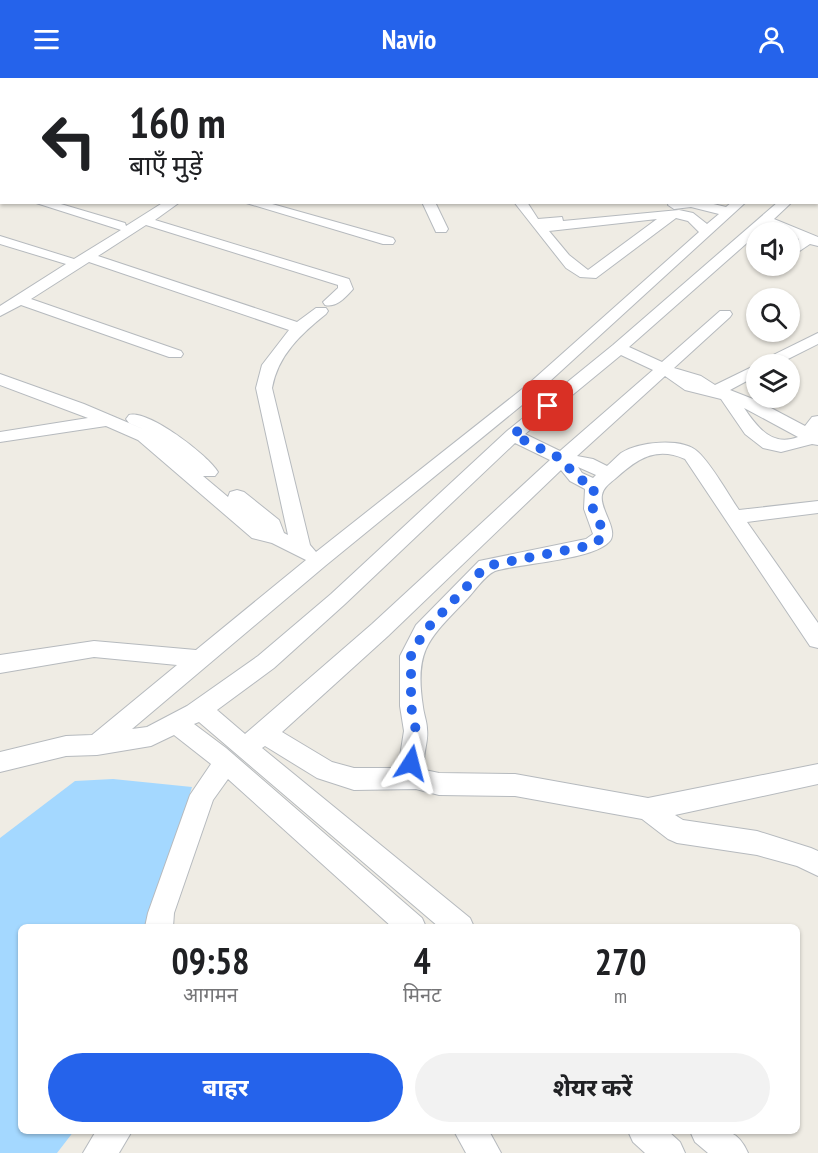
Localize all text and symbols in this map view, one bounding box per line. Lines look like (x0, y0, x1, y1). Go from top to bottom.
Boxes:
text: Navio (382, 22, 436, 56)
icon: menu (30, 23, 63, 56)
icon: person (755, 23, 788, 56)
text: 160 m (129, 95, 226, 150)
icon: left (30, 102, 108, 180)
text: बाएँ मुड़ें (129, 148, 203, 182)
map controls (746, 222, 800, 408)
button: sound (746, 222, 800, 276)
button: search (746, 288, 800, 342)
button: layers (746, 354, 800, 408)
pin (522, 380, 573, 431)
icon: arrive (531, 389, 564, 422)
position arrow (379, 731, 443, 795)
text: 09:58 (172, 937, 249, 984)
text: 4 (413, 937, 431, 984)
text: 270 (595, 938, 646, 985)
text: आगमन (183, 982, 238, 1008)
text: मिनट (403, 982, 441, 1008)
text: m (614, 983, 627, 1009)
button: बाहर (48, 1053, 403, 1122)
button: शेयर करें (415, 1053, 770, 1122)

